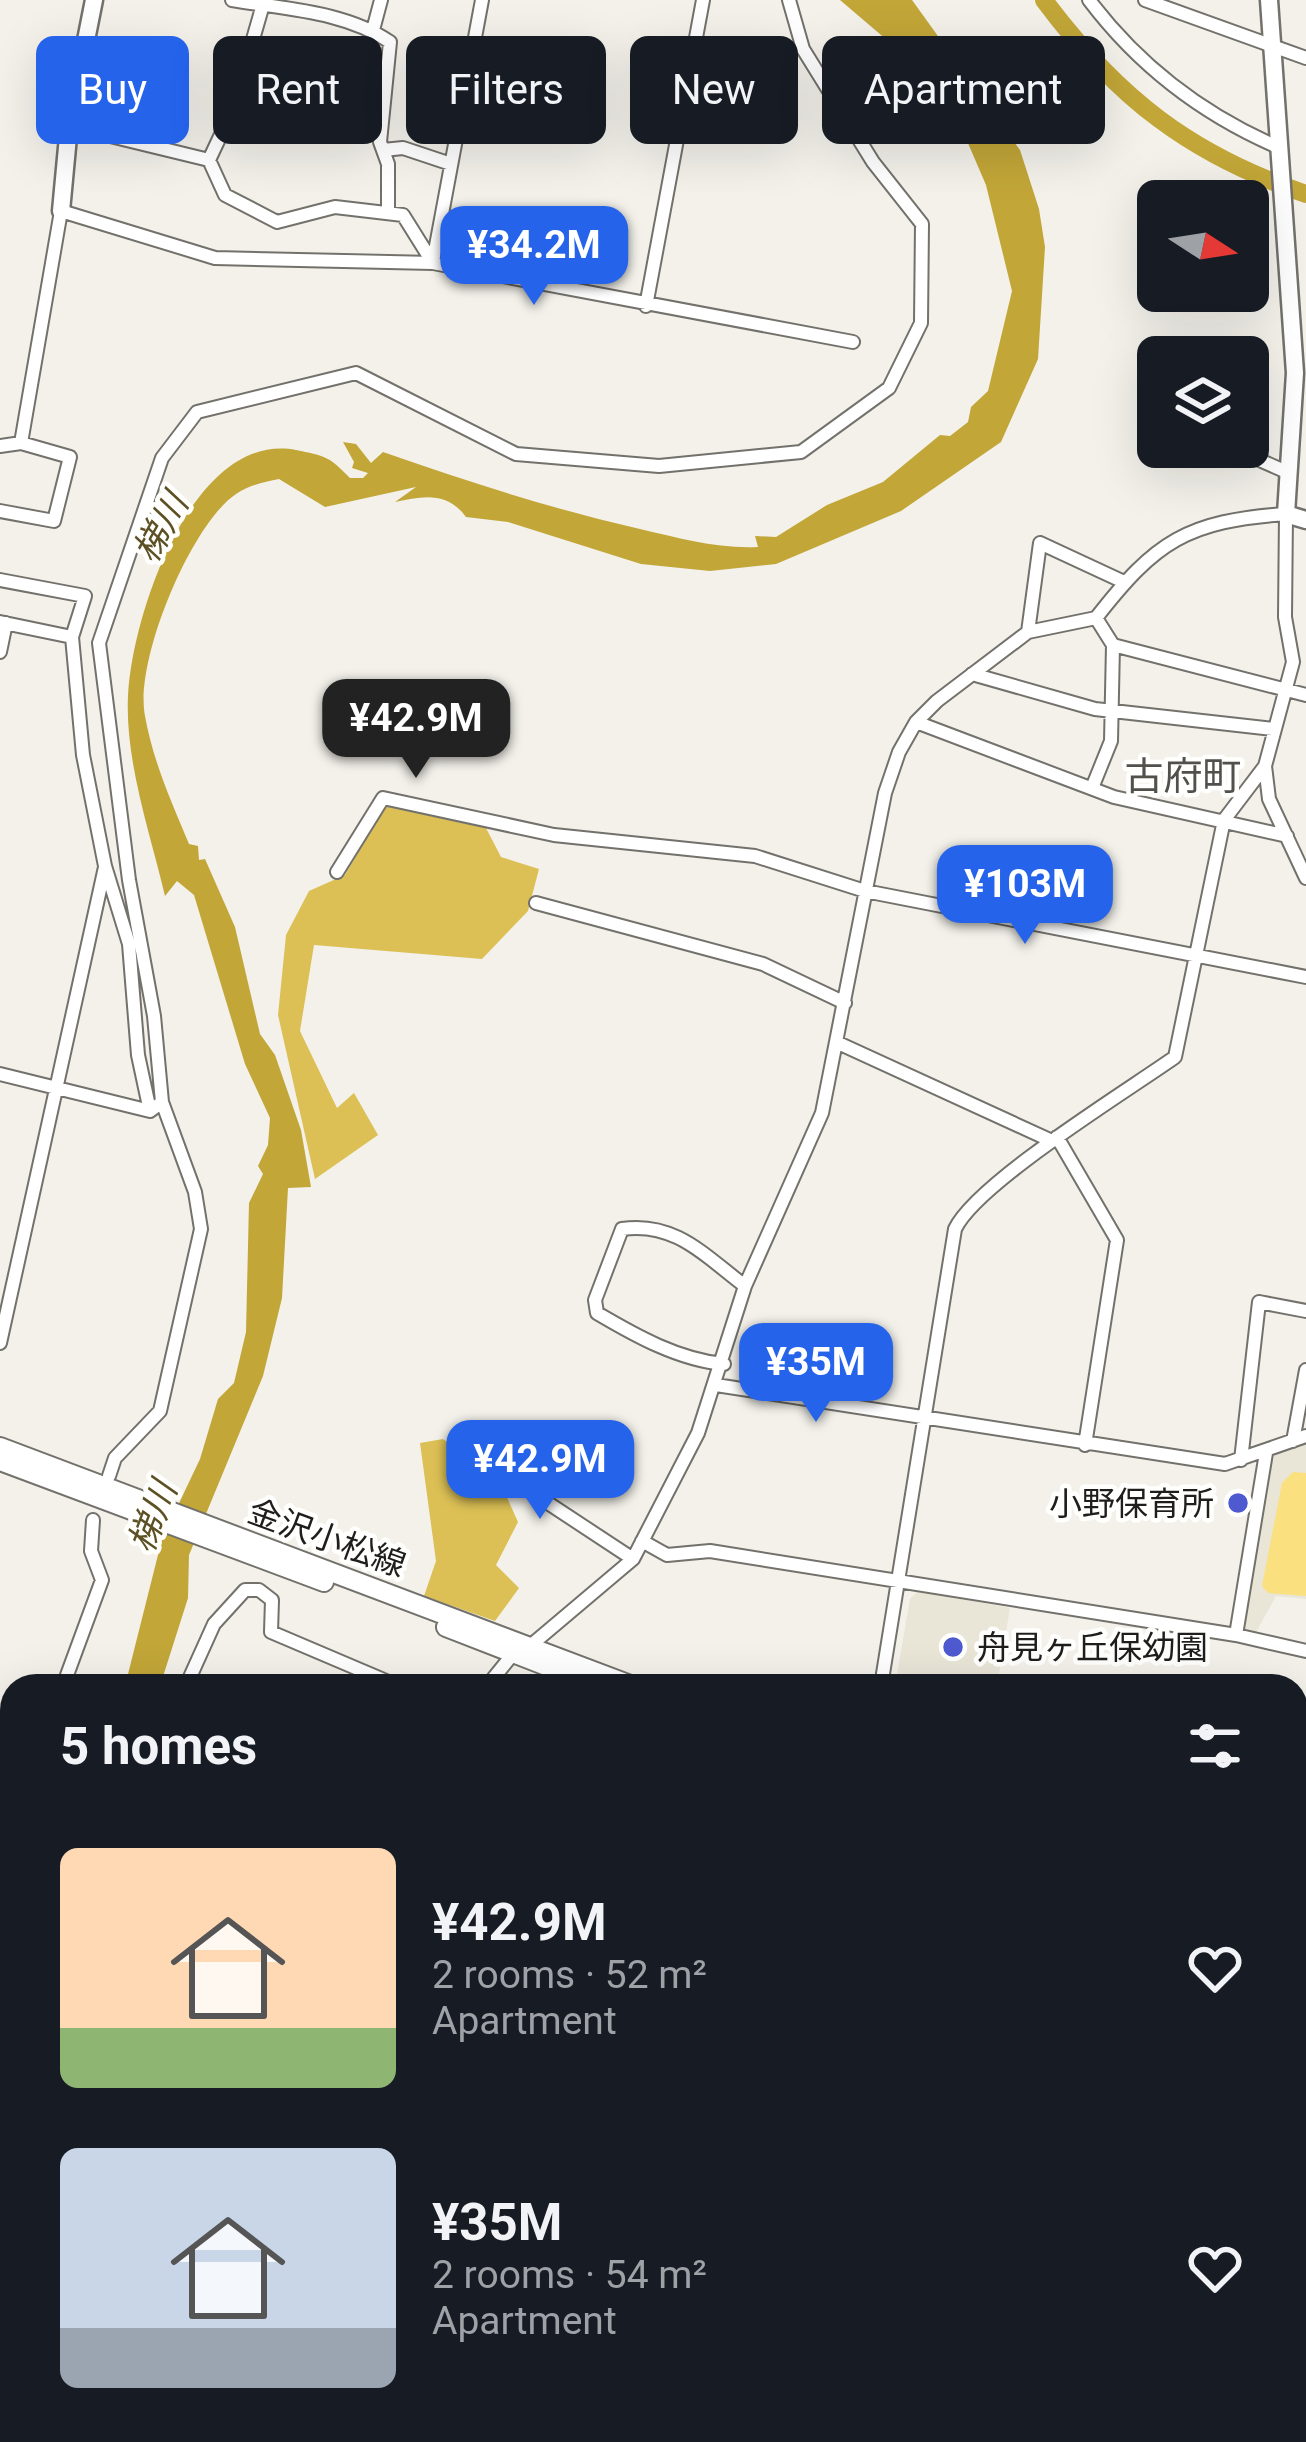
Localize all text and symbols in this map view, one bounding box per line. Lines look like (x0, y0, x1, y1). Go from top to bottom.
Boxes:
chip: Buy (36, 36, 189, 144)
chip: Rent (213, 36, 382, 144)
chip: Filters (406, 36, 606, 144)
chip: New (630, 36, 798, 144)
chip: Apartment (822, 36, 1105, 144)
north arrow (1137, 180, 1269, 312)
map controls (1137, 180, 1269, 468)
pin: ¥34.2M (436, 206, 632, 308)
text: ¥34.2M (467, 222, 601, 268)
button: layers (1137, 336, 1269, 468)
water label: 梯川 (125, 483, 199, 570)
pin: ¥42.9M (318, 679, 514, 781)
text: ¥42.9M (349, 695, 483, 741)
district label: 古府町 (1124, 754, 1242, 800)
pin: ¥103M (941, 845, 1109, 947)
text: ¥103M (964, 861, 1086, 907)
pin: ¥35M (745, 1323, 887, 1425)
text: ¥35M (766, 1339, 866, 1385)
pin: ¥42.9M (442, 1420, 638, 1522)
text: ¥42.9M (473, 1436, 607, 1482)
water label: 梯川 (120, 1472, 187, 1558)
place label: 小野保育所 (1049, 1484, 1214, 1523)
marker: 小野保育所 (1225, 1490, 1251, 1516)
street label: 金沢小松線 (243, 1491, 411, 1585)
place label: 舟見ヶ丘保幼園 (977, 1628, 1208, 1667)
marker: 舟見ヶ丘保幼園 (940, 1634, 966, 1660)
icon: filters (1182, 1713, 1248, 1779)
text: 5 homes (60, 1717, 257, 1776)
text: ¥42.9M (432, 1893, 607, 1952)
icon: home (156, 1896, 300, 2040)
icon: heart (1182, 1935, 1248, 2001)
text: 2 rooms · 52 m² (432, 1952, 707, 1998)
text: Apartment (432, 1998, 617, 2044)
text: ¥35M (432, 2193, 563, 2252)
icon: home (156, 2196, 300, 2340)
icon: heart (1182, 2235, 1248, 2301)
text: 2 rooms · 54 m² (432, 2252, 707, 2298)
text: Apartment (432, 2298, 617, 2344)

